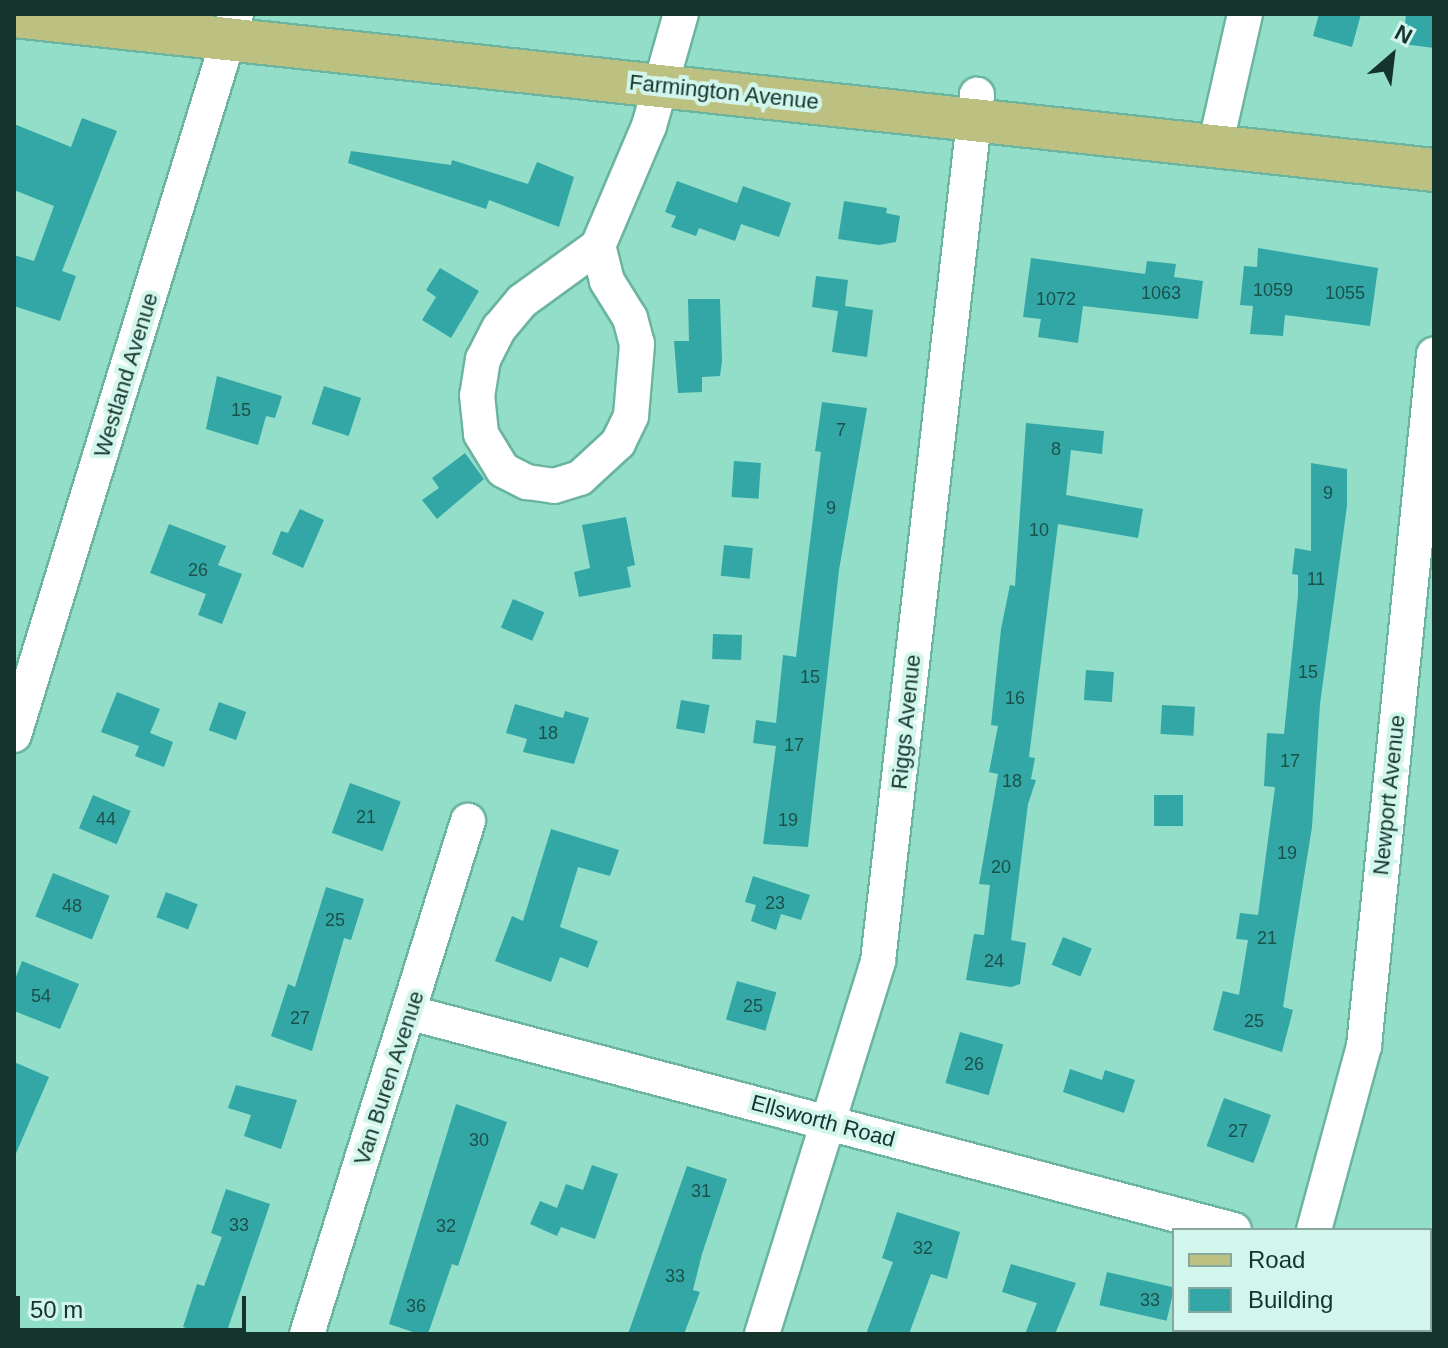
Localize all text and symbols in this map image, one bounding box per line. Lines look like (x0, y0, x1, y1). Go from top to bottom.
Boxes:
north arrow (1352, 16, 1432, 96)
text: N (1391, 20, 1416, 49)
street label: Farmington Avenue (627, 69, 821, 115)
house number: 1059 (1253, 279, 1293, 301)
house number: 1063 (1141, 282, 1181, 304)
house number: 1055 (1325, 282, 1365, 304)
house number: 1072 (1036, 288, 1076, 310)
street label: Westland Avenue (88, 289, 164, 461)
house number: 15 (231, 399, 251, 421)
house number: 7 (836, 419, 846, 441)
house number: 8 (1051, 438, 1061, 460)
house number: 9 (1323, 482, 1333, 504)
house number: 9 (826, 497, 836, 519)
house number: 10 (1029, 519, 1049, 541)
house number: 26 (188, 559, 208, 581)
house number: 11 (1307, 568, 1325, 590)
street label: Riggs Avenue (886, 653, 926, 791)
house number: 15 (1298, 661, 1318, 683)
house number: 15 (800, 666, 820, 688)
house number: 16 (1005, 687, 1025, 709)
street label: Newport Avenue (1367, 713, 1411, 877)
house number: 18 (538, 722, 558, 744)
house number: 17 (784, 734, 804, 756)
house number: 17 (1280, 750, 1300, 772)
house number: 18 (1002, 770, 1022, 792)
house number: 21 (356, 806, 376, 828)
house number: 44 (96, 808, 116, 830)
house number: 19 (778, 809, 798, 831)
house number: 19 (1277, 842, 1297, 864)
house number: 20 (991, 856, 1011, 878)
house number: 23 (765, 892, 785, 914)
house number: 48 (62, 895, 82, 917)
house number: 25 (325, 909, 345, 931)
house number: 21 (1257, 927, 1277, 949)
house number: 24 (984, 950, 1004, 972)
house number: 54 (31, 985, 51, 1007)
street label: Van Buren Avenue (348, 987, 430, 1169)
house number: 25 (743, 995, 763, 1017)
house number: 27 (290, 1007, 310, 1029)
house number: 25 (1244, 1010, 1264, 1032)
house number: 26 (964, 1053, 984, 1075)
street label: Ellsworth Road (748, 1089, 898, 1153)
house number: 27 (1228, 1120, 1248, 1142)
house number: 30 (469, 1129, 489, 1151)
house number: 31 (691, 1180, 711, 1202)
house number: 33 (229, 1214, 249, 1236)
house number: 32 (436, 1215, 456, 1237)
legend (1172, 1228, 1432, 1332)
house number: 32 (913, 1237, 933, 1259)
text: Road (1248, 1246, 1305, 1273)
house number: 33 (665, 1265, 685, 1287)
scale bar (20, 1280, 250, 1330)
text: Building (1248, 1286, 1333, 1313)
house number: 33 (1140, 1289, 1160, 1311)
house number: 36 (406, 1295, 426, 1317)
text: 50 m (30, 1296, 83, 1323)

